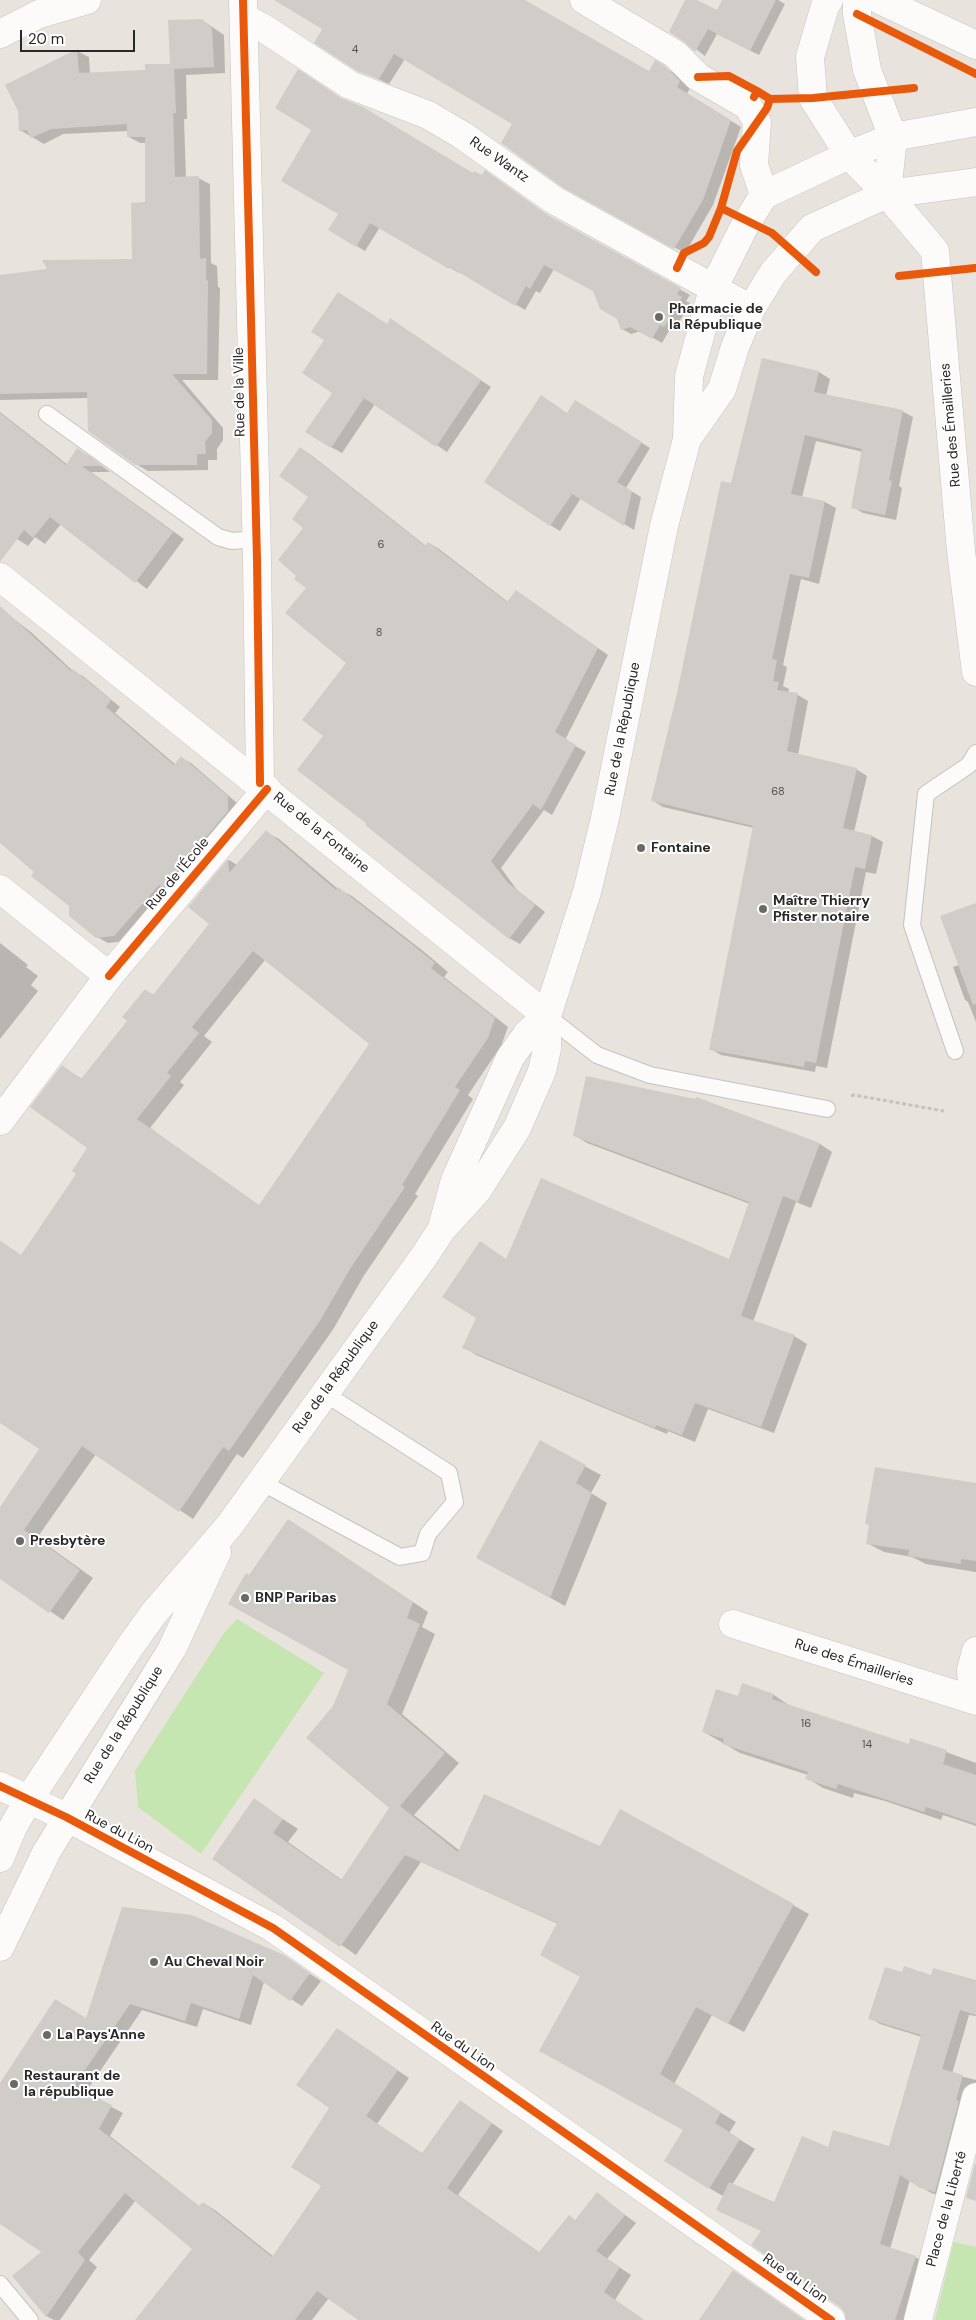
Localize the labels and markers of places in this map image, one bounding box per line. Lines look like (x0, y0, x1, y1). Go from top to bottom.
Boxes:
place label: Pharmacie de la République (669, 301, 763, 334)
marker: Pharmacie de la République (653, 311, 665, 323)
place label: Fontaine (651, 840, 711, 856)
marker: Fontaine (635, 842, 647, 854)
place label: Maître Thierry Pfister notaire (773, 893, 870, 926)
marker: Maître Thierry Pfister notaire (757, 903, 769, 915)
place label: Presbytère (30, 1533, 105, 1549)
marker: Presbytère (14, 1535, 26, 1547)
place label: BNP Paribas (255, 1590, 337, 1606)
marker: BNP Paribas (239, 1592, 251, 1604)
place label: Au Cheval Noir (164, 1954, 264, 1970)
marker: Au Cheval Noir (148, 1956, 160, 1968)
place label: La Pays'Anne (57, 2027, 145, 2043)
marker: La Pays'Anne (41, 2029, 53, 2041)
place label: Restaurant de la république (24, 2068, 120, 2100)
marker: Restaurant de la république (8, 2078, 20, 2090)

